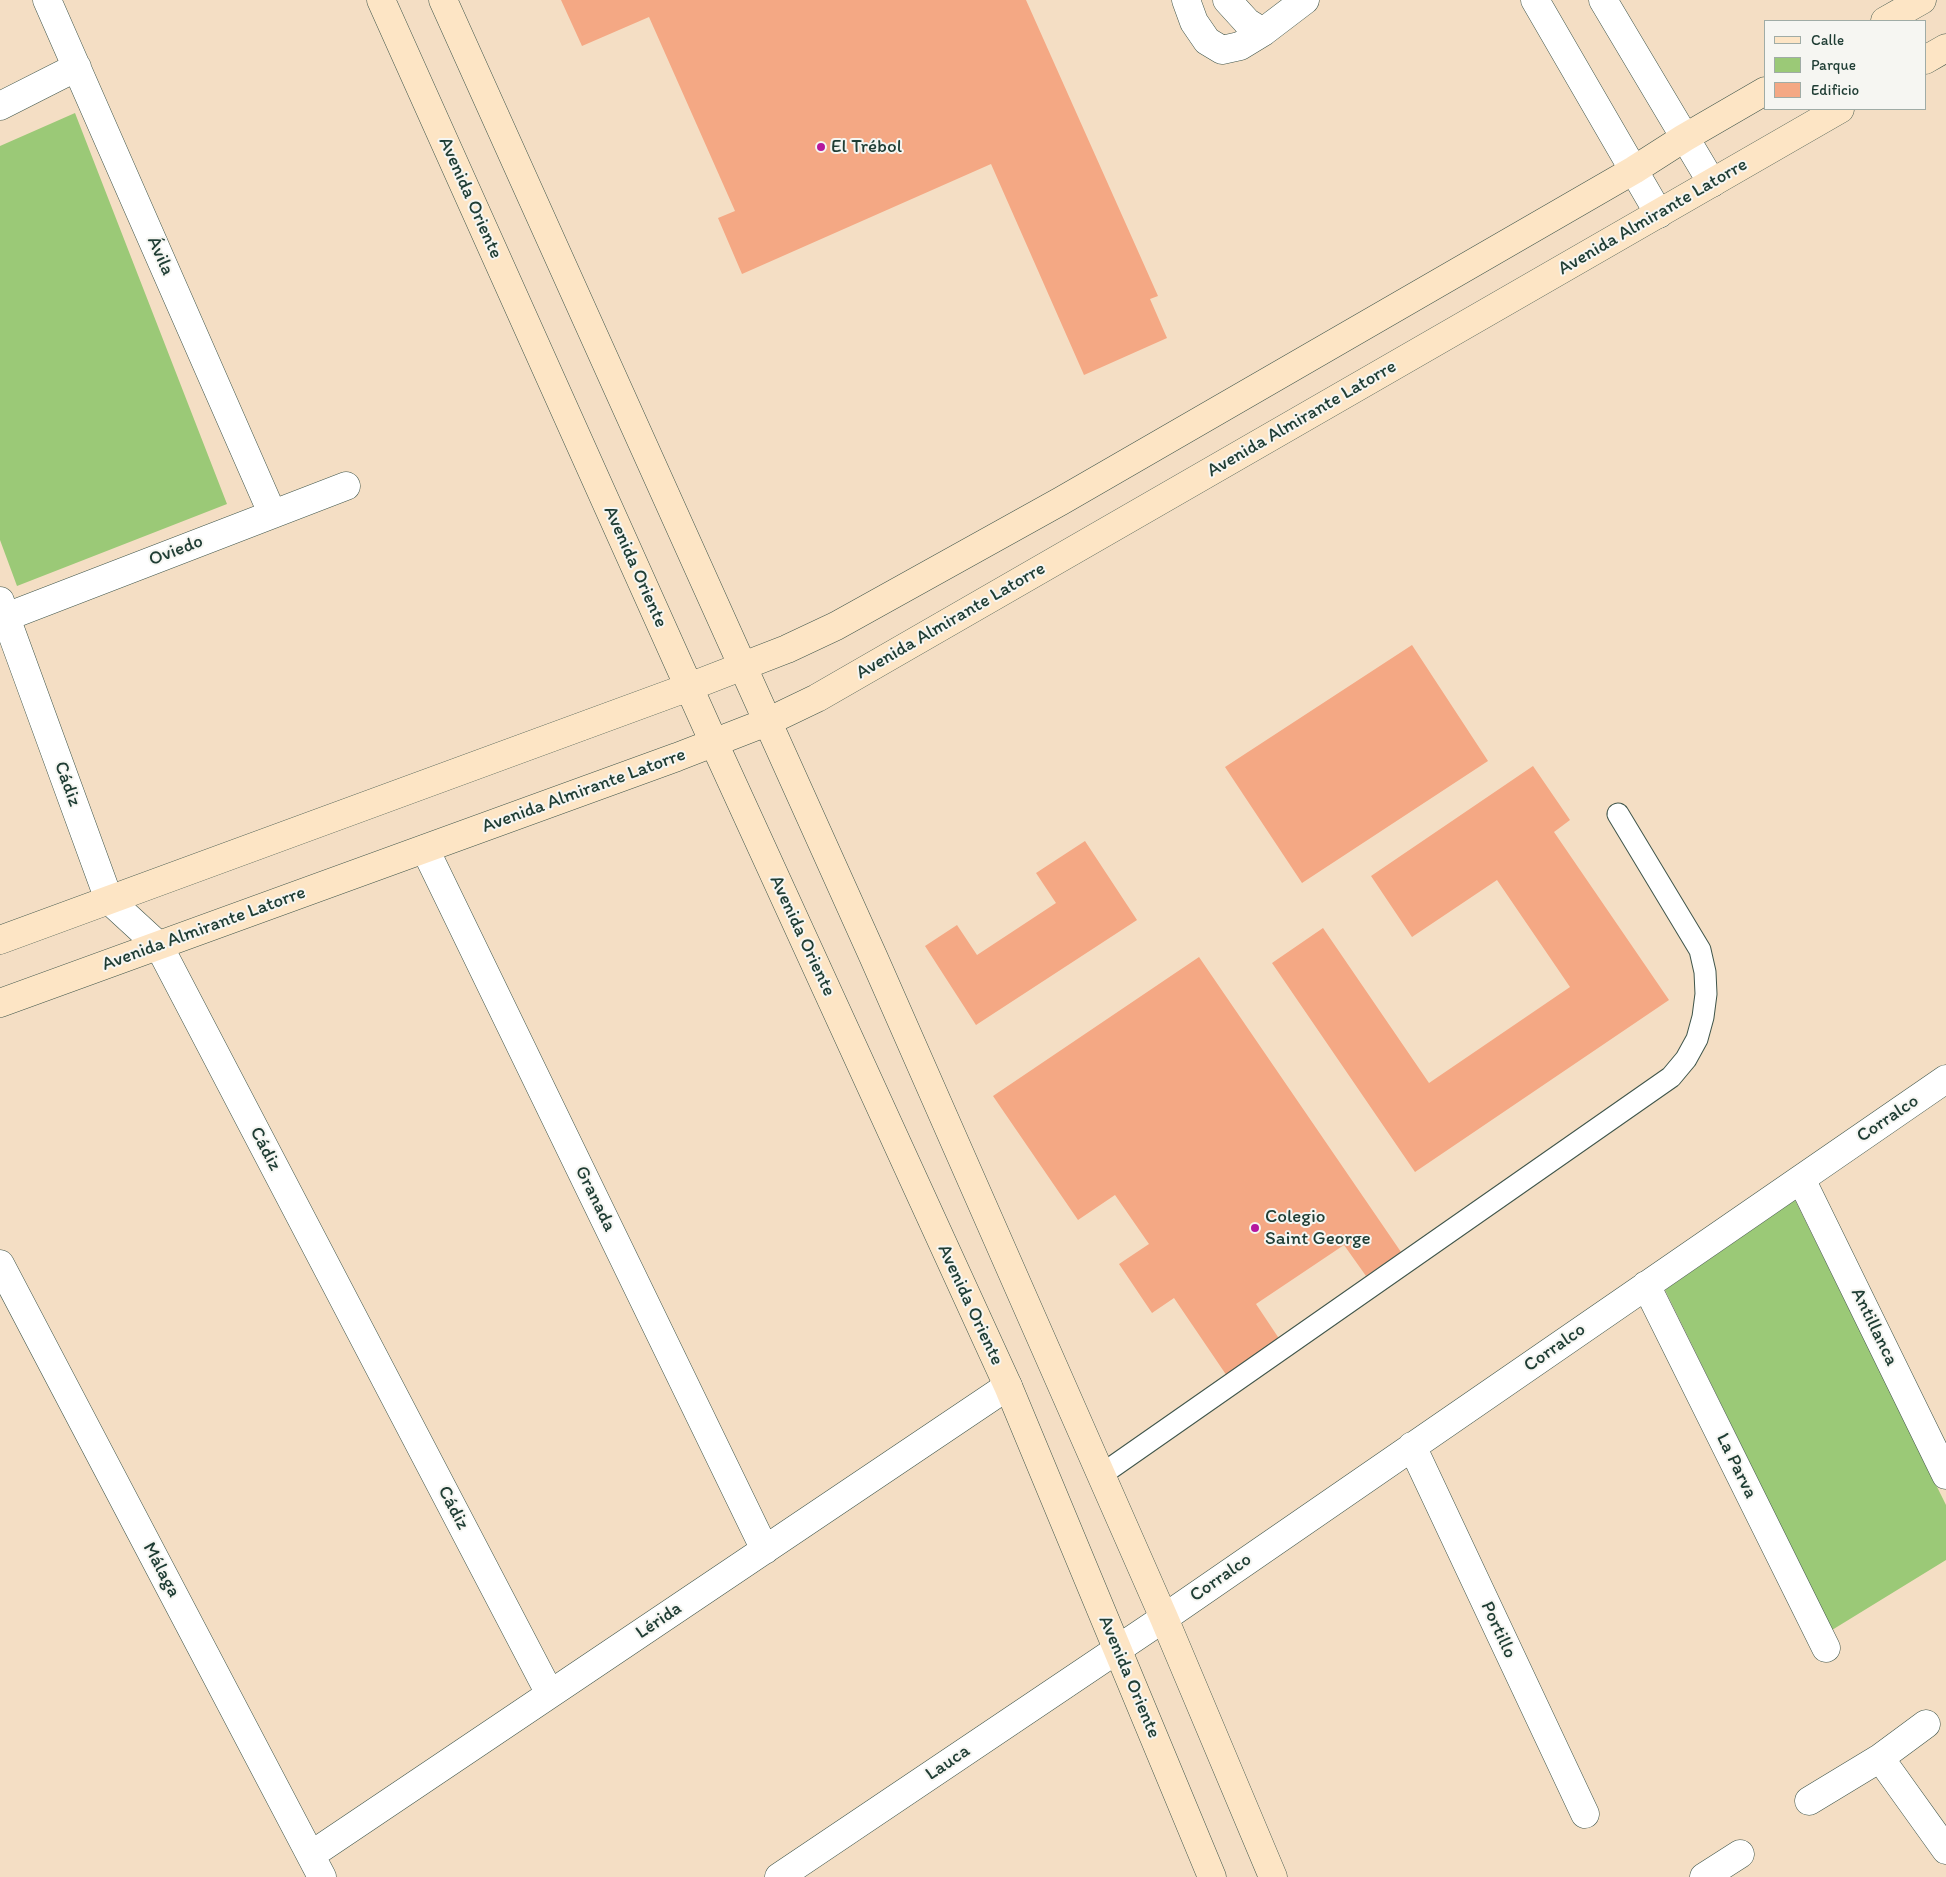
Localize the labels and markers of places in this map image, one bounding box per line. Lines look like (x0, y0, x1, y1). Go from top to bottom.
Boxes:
place label: El Trébol (831, 136, 902, 158)
marker: El Trébol (815, 141, 827, 153)
place label: Colegio Saint George (1265, 1206, 1371, 1250)
marker: Colegio Saint George (1249, 1222, 1261, 1234)

